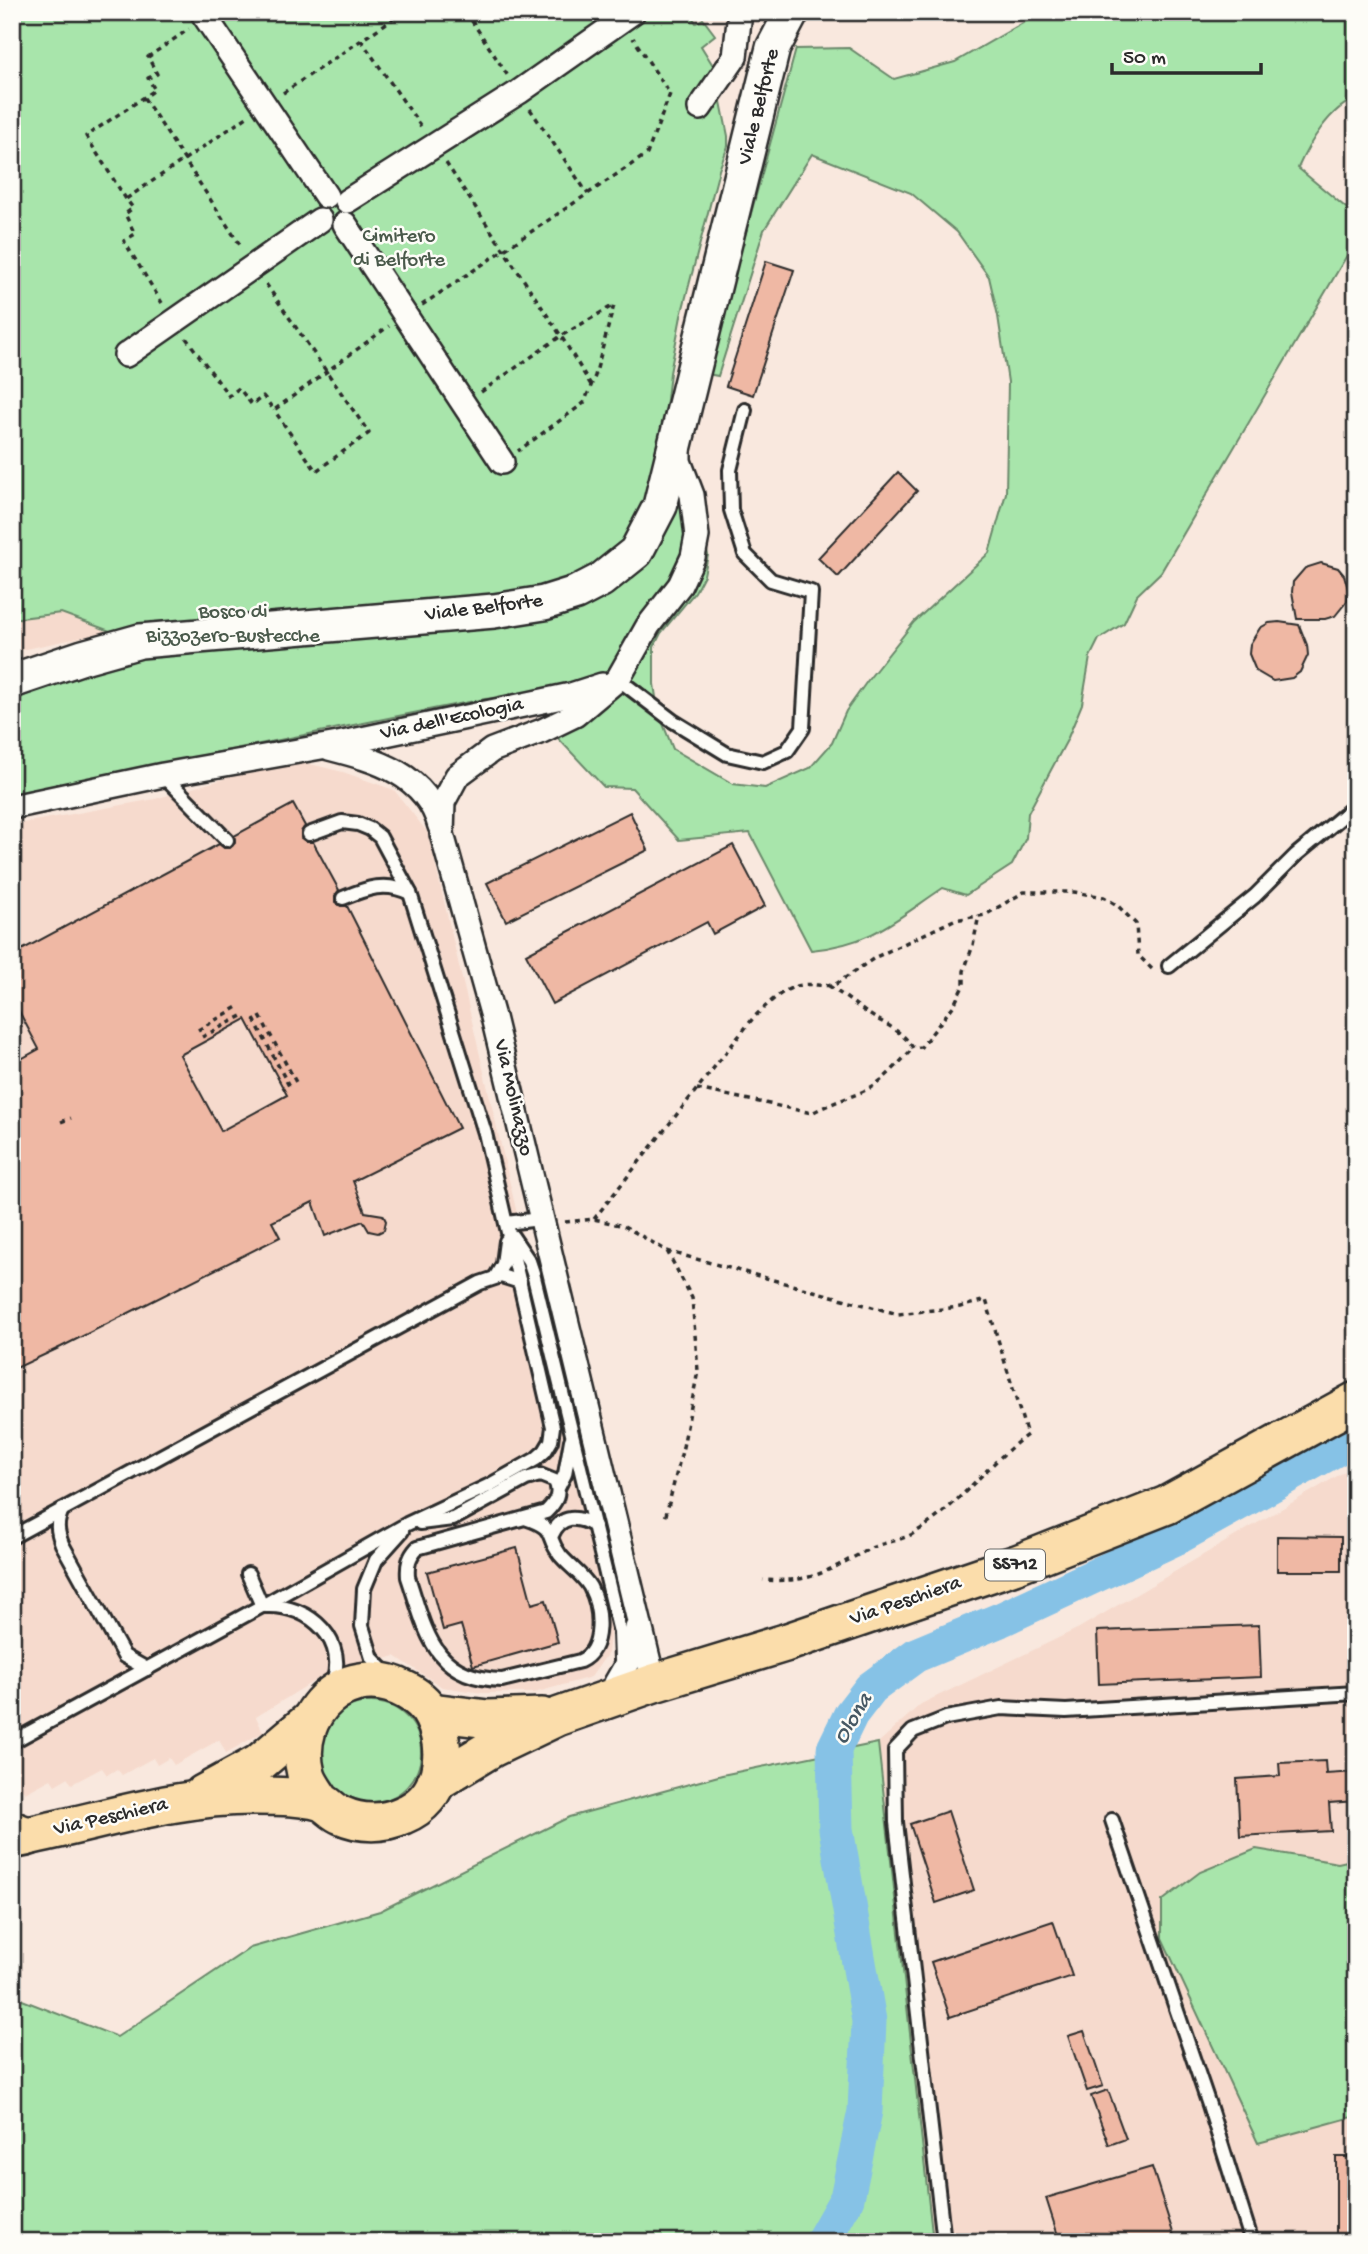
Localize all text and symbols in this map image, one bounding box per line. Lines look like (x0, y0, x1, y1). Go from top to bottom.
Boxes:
scale bar (1112, 32, 1261, 76)
street label: Viale Belforte (733, 45, 787, 169)
text: 50 m (1123, 47, 1166, 72)
park label: Cimitero di Belforte (353, 225, 446, 274)
street label: Viale Belforte (423, 589, 546, 629)
park label: Bosco di Bizzozero-Bustecche (145, 601, 321, 650)
street label: Via dell'Ecologia (377, 692, 527, 748)
street label: Via Molinazzo (486, 1036, 538, 1159)
road number: SS712 (985, 1550, 1045, 1581)
street label: Via Peschiera (846, 1571, 966, 1633)
water label: Olona (828, 1688, 880, 1749)
street label: Via Peschiera (51, 1792, 172, 1843)

